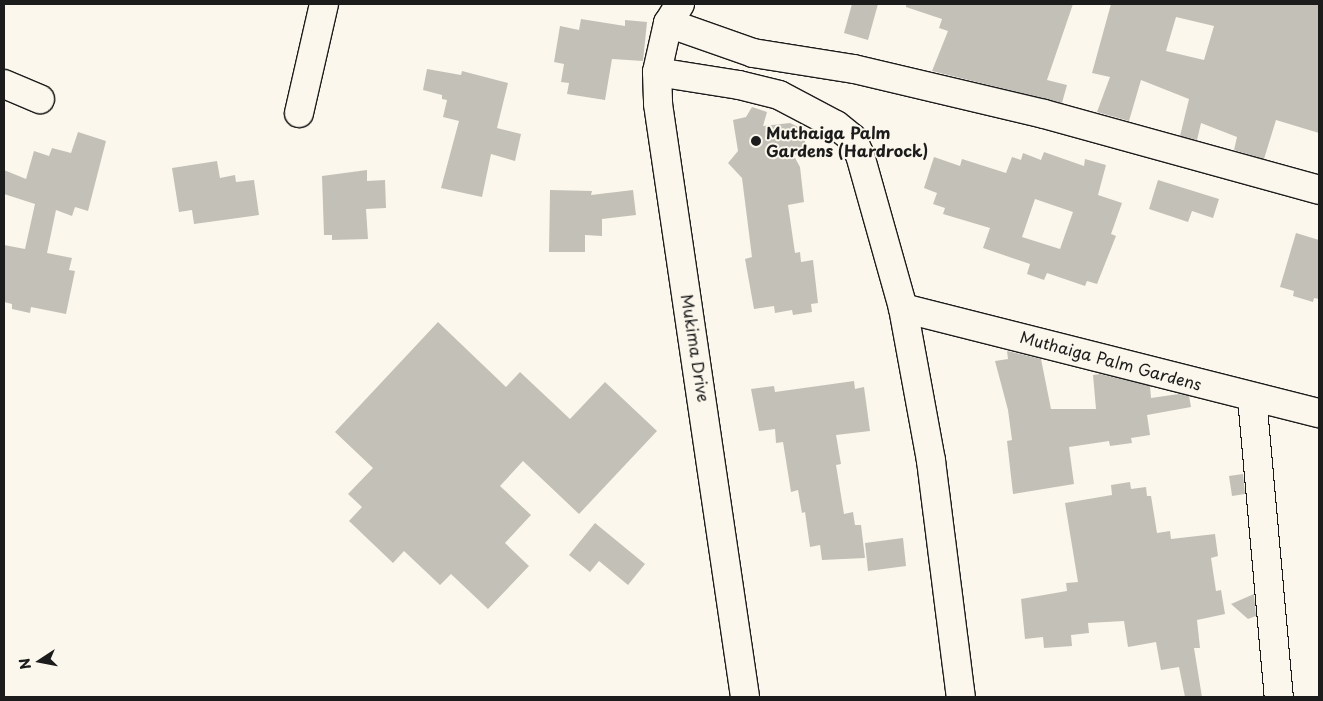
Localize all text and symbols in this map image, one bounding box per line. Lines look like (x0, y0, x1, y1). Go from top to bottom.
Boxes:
place label: Muthaiga Palm Gardens (Hardrock) (766, 122, 929, 160)
marker: Muthaiga Palm Gardens (Hardrock) (750, 135, 762, 147)
street label: Mukima Drive (678, 293, 714, 403)
street label: Muthaiga Palm Gardens (1019, 327, 1203, 393)
north arrow (15, 636, 65, 686)
text: N (13, 657, 36, 671)

